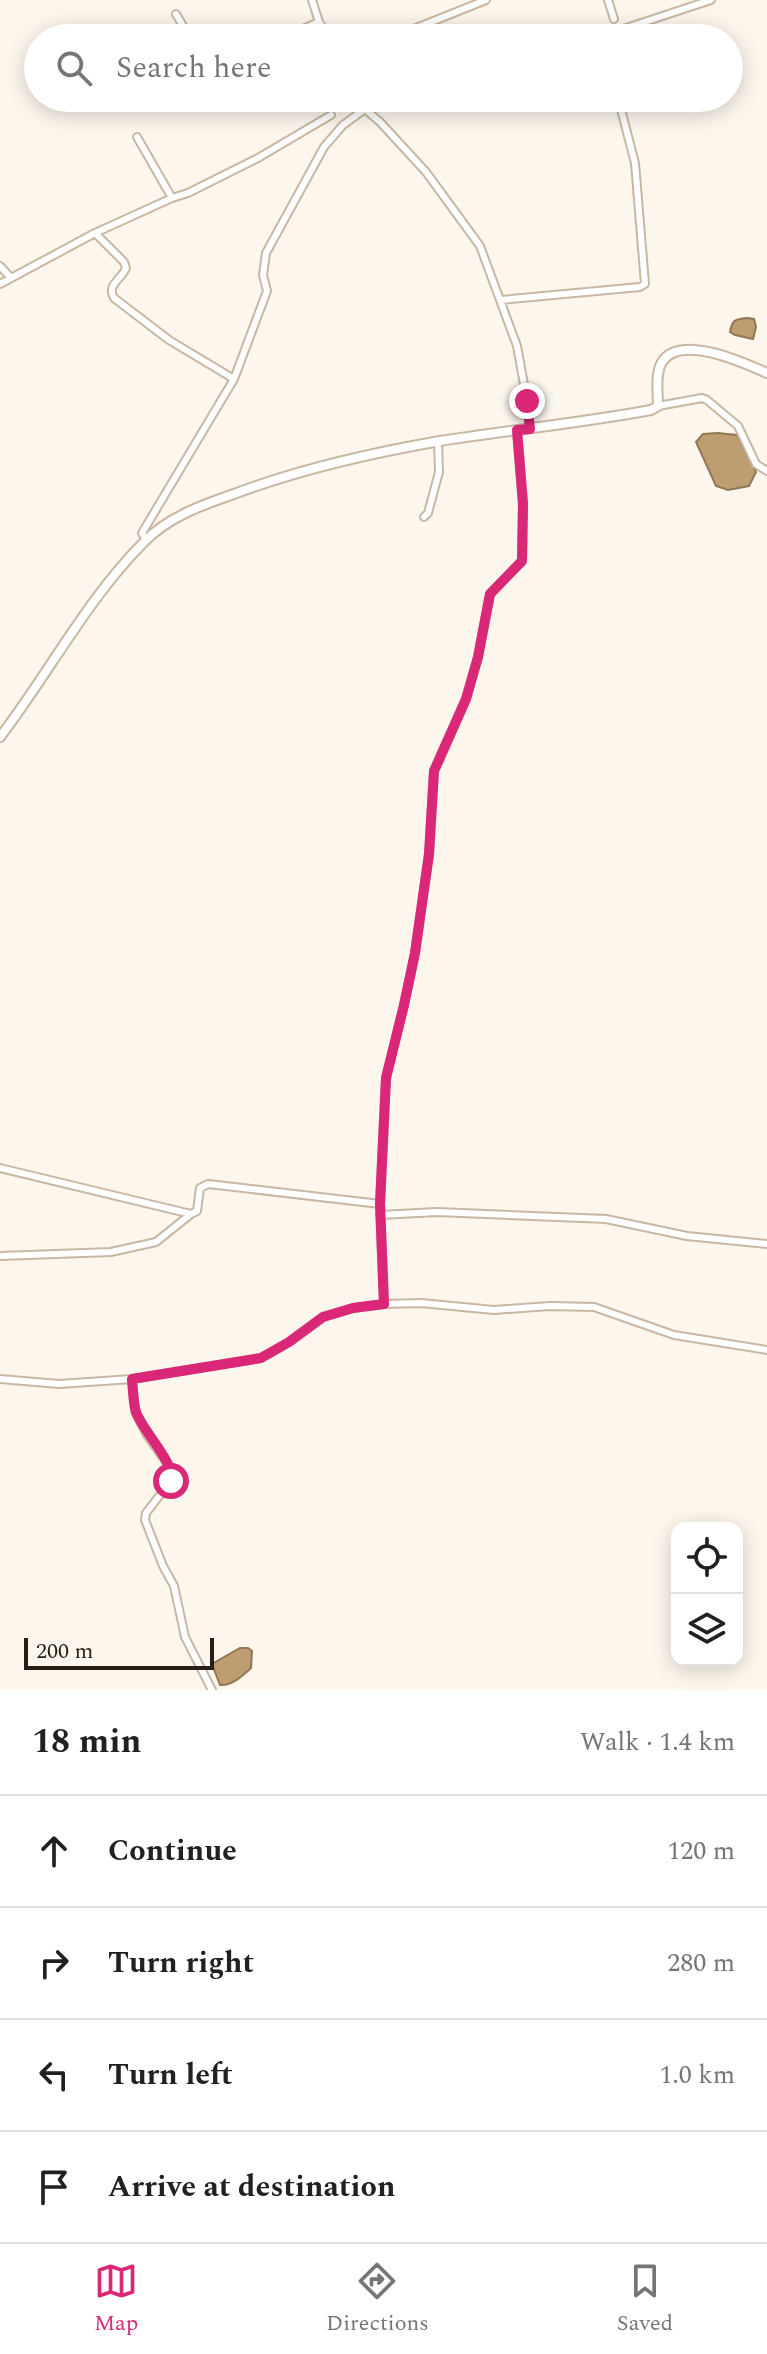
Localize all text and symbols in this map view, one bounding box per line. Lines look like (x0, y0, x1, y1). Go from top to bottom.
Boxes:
search box (24, 24, 743, 112)
text: Search here (116, 45, 272, 91)
icon: search (52, 46, 96, 90)
route end (509, 383, 545, 419)
route start (153, 1463, 189, 1499)
map controls (671, 1522, 743, 1666)
button: locate (671, 1522, 743, 1594)
button: layers (671, 1594, 743, 1666)
scale bar (24, 1634, 214, 1670)
text: 200 m (36, 1635, 93, 1668)
text: 18 min (32, 1716, 142, 1768)
text: Walk · 1.4 km (580, 1722, 735, 1762)
text: Continue (108, 1828, 237, 1874)
icon: ahead (32, 1829, 76, 1873)
text: 120 m (667, 1831, 735, 1871)
text: Turn right (108, 1940, 254, 1986)
icon: right (32, 1941, 76, 1985)
text: 280 m (667, 1943, 735, 1983)
text: Turn left (108, 2052, 233, 2098)
icon: left (32, 2053, 76, 2097)
text: 1.0 km (659, 2055, 735, 2095)
text: Arrive at destination (108, 2164, 395, 2210)
icon: arrive (32, 2165, 76, 2209)
tab: Map (94, 2259, 138, 2340)
tab: Directions (326, 2259, 429, 2340)
tab: Saved (617, 2259, 673, 2340)

